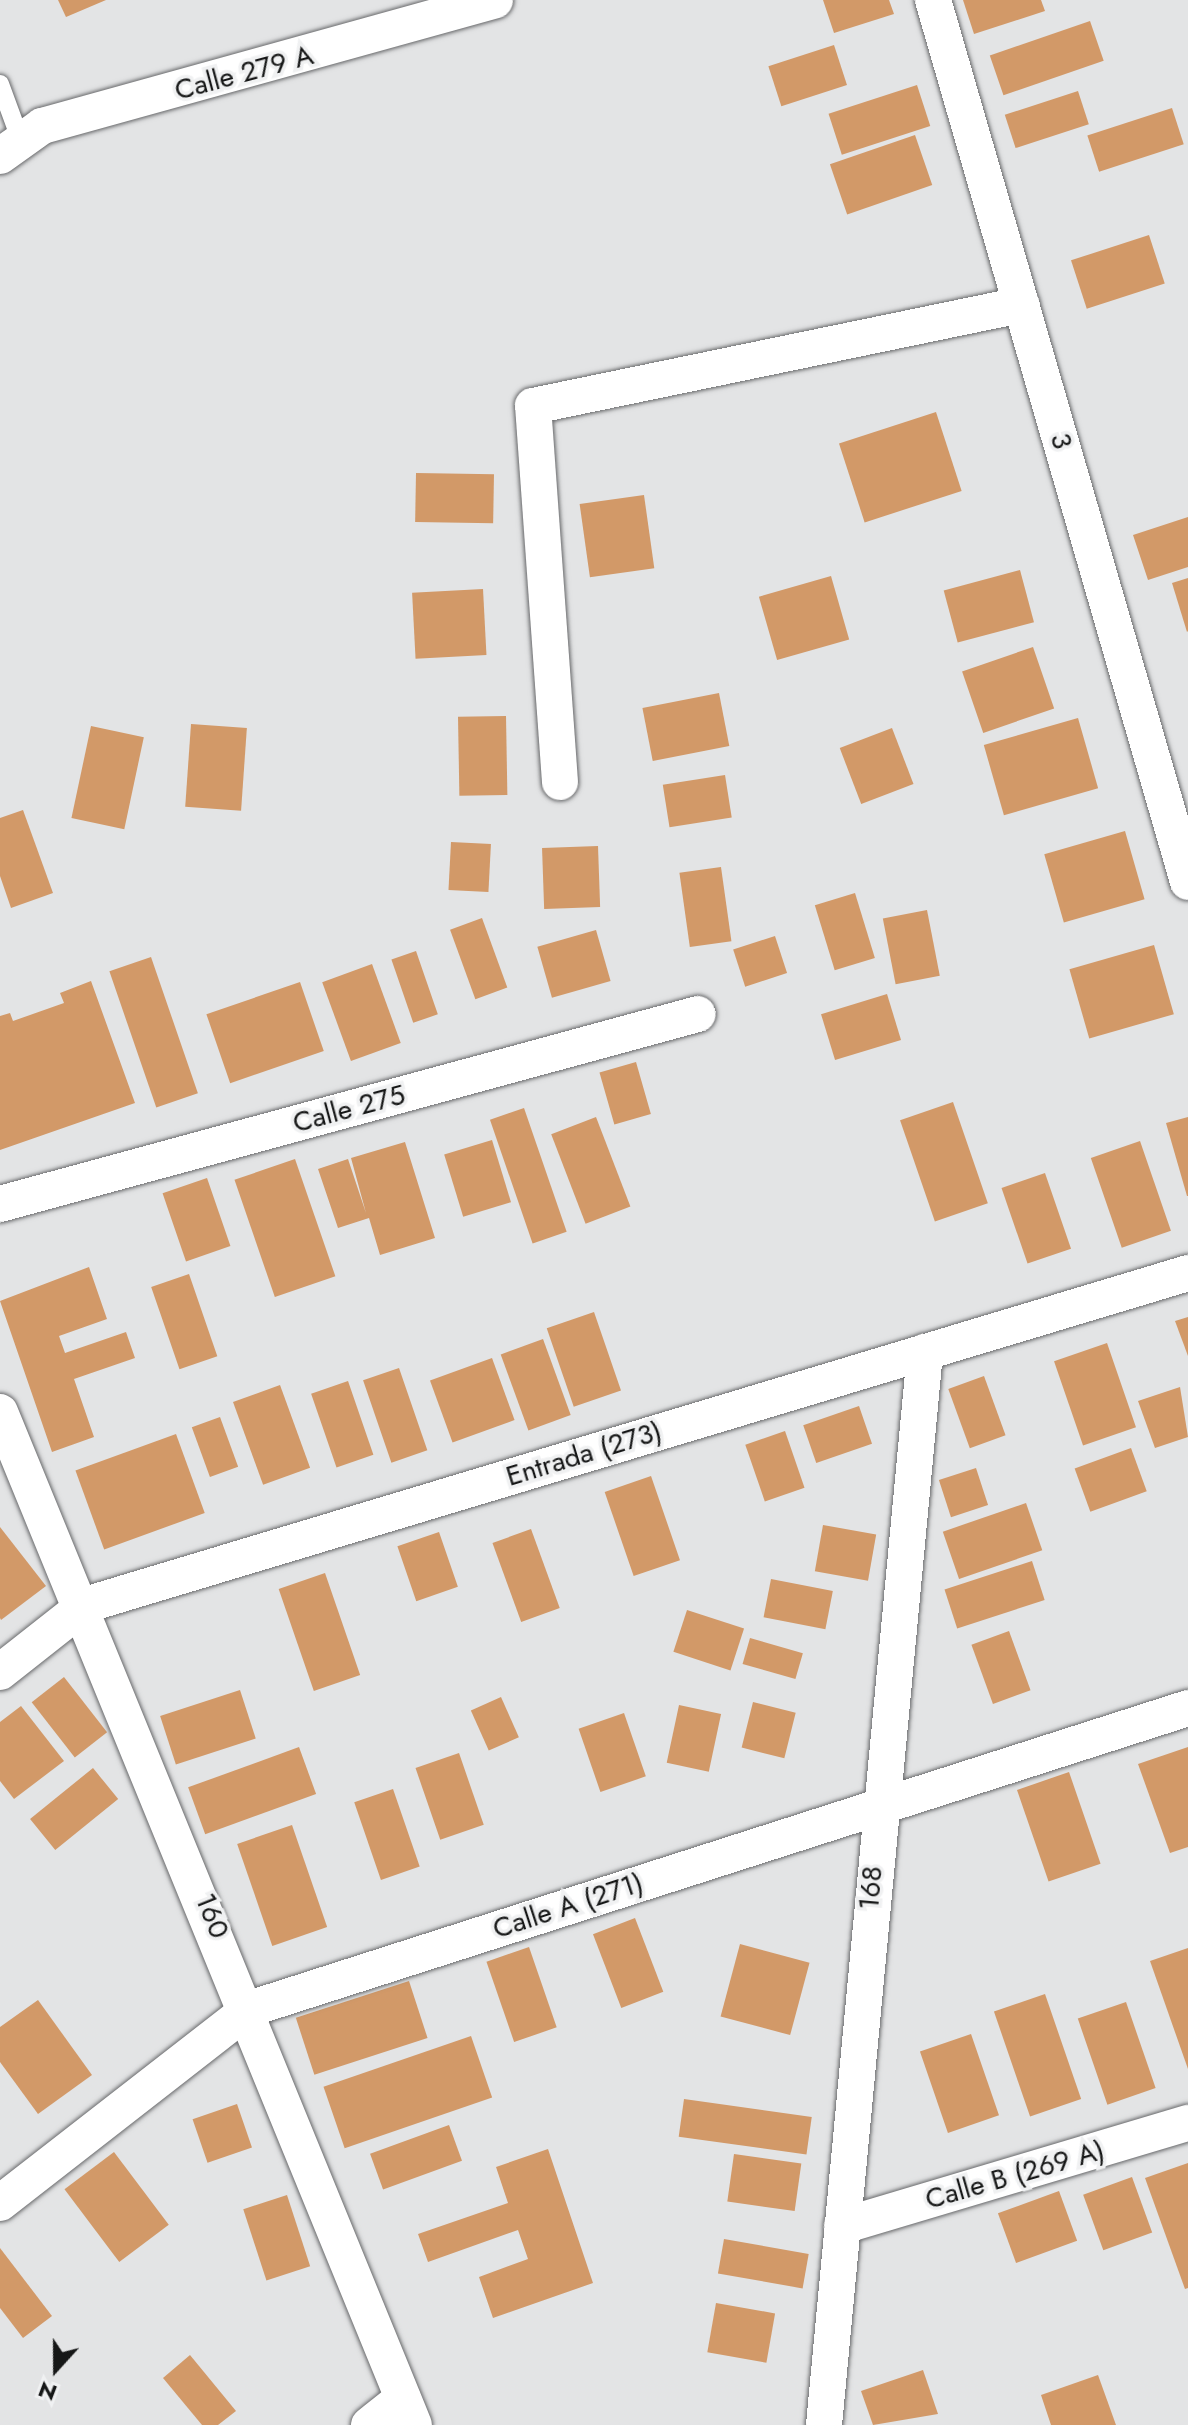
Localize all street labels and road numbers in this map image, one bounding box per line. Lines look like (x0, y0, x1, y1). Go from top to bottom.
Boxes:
street label: Calle 279 A (171, 38, 317, 108)
street label: 3 (1043, 429, 1079, 453)
street label: Calle 275 (289, 1078, 409, 1140)
street label: Entrada (273) (502, 1414, 666, 1494)
street label: 168 (852, 1865, 890, 1911)
street label: Calle A (271) (489, 1866, 647, 1946)
street label: 160 (188, 1889, 236, 1943)
street label: Calle B (269 A) (922, 2133, 1108, 2217)

